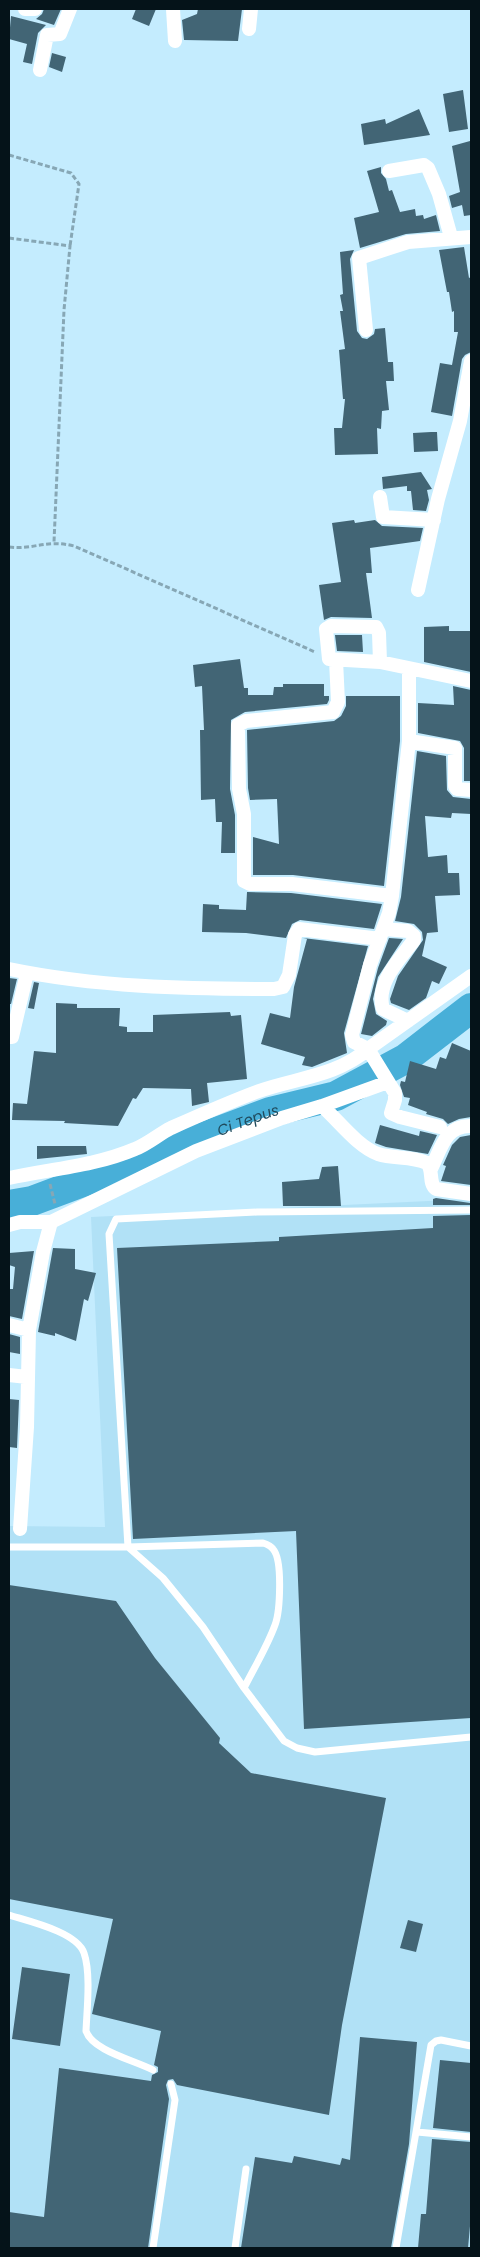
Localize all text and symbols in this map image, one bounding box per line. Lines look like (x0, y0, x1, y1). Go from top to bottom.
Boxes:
water label: Ci Tepus (214, 1099, 281, 1141)

